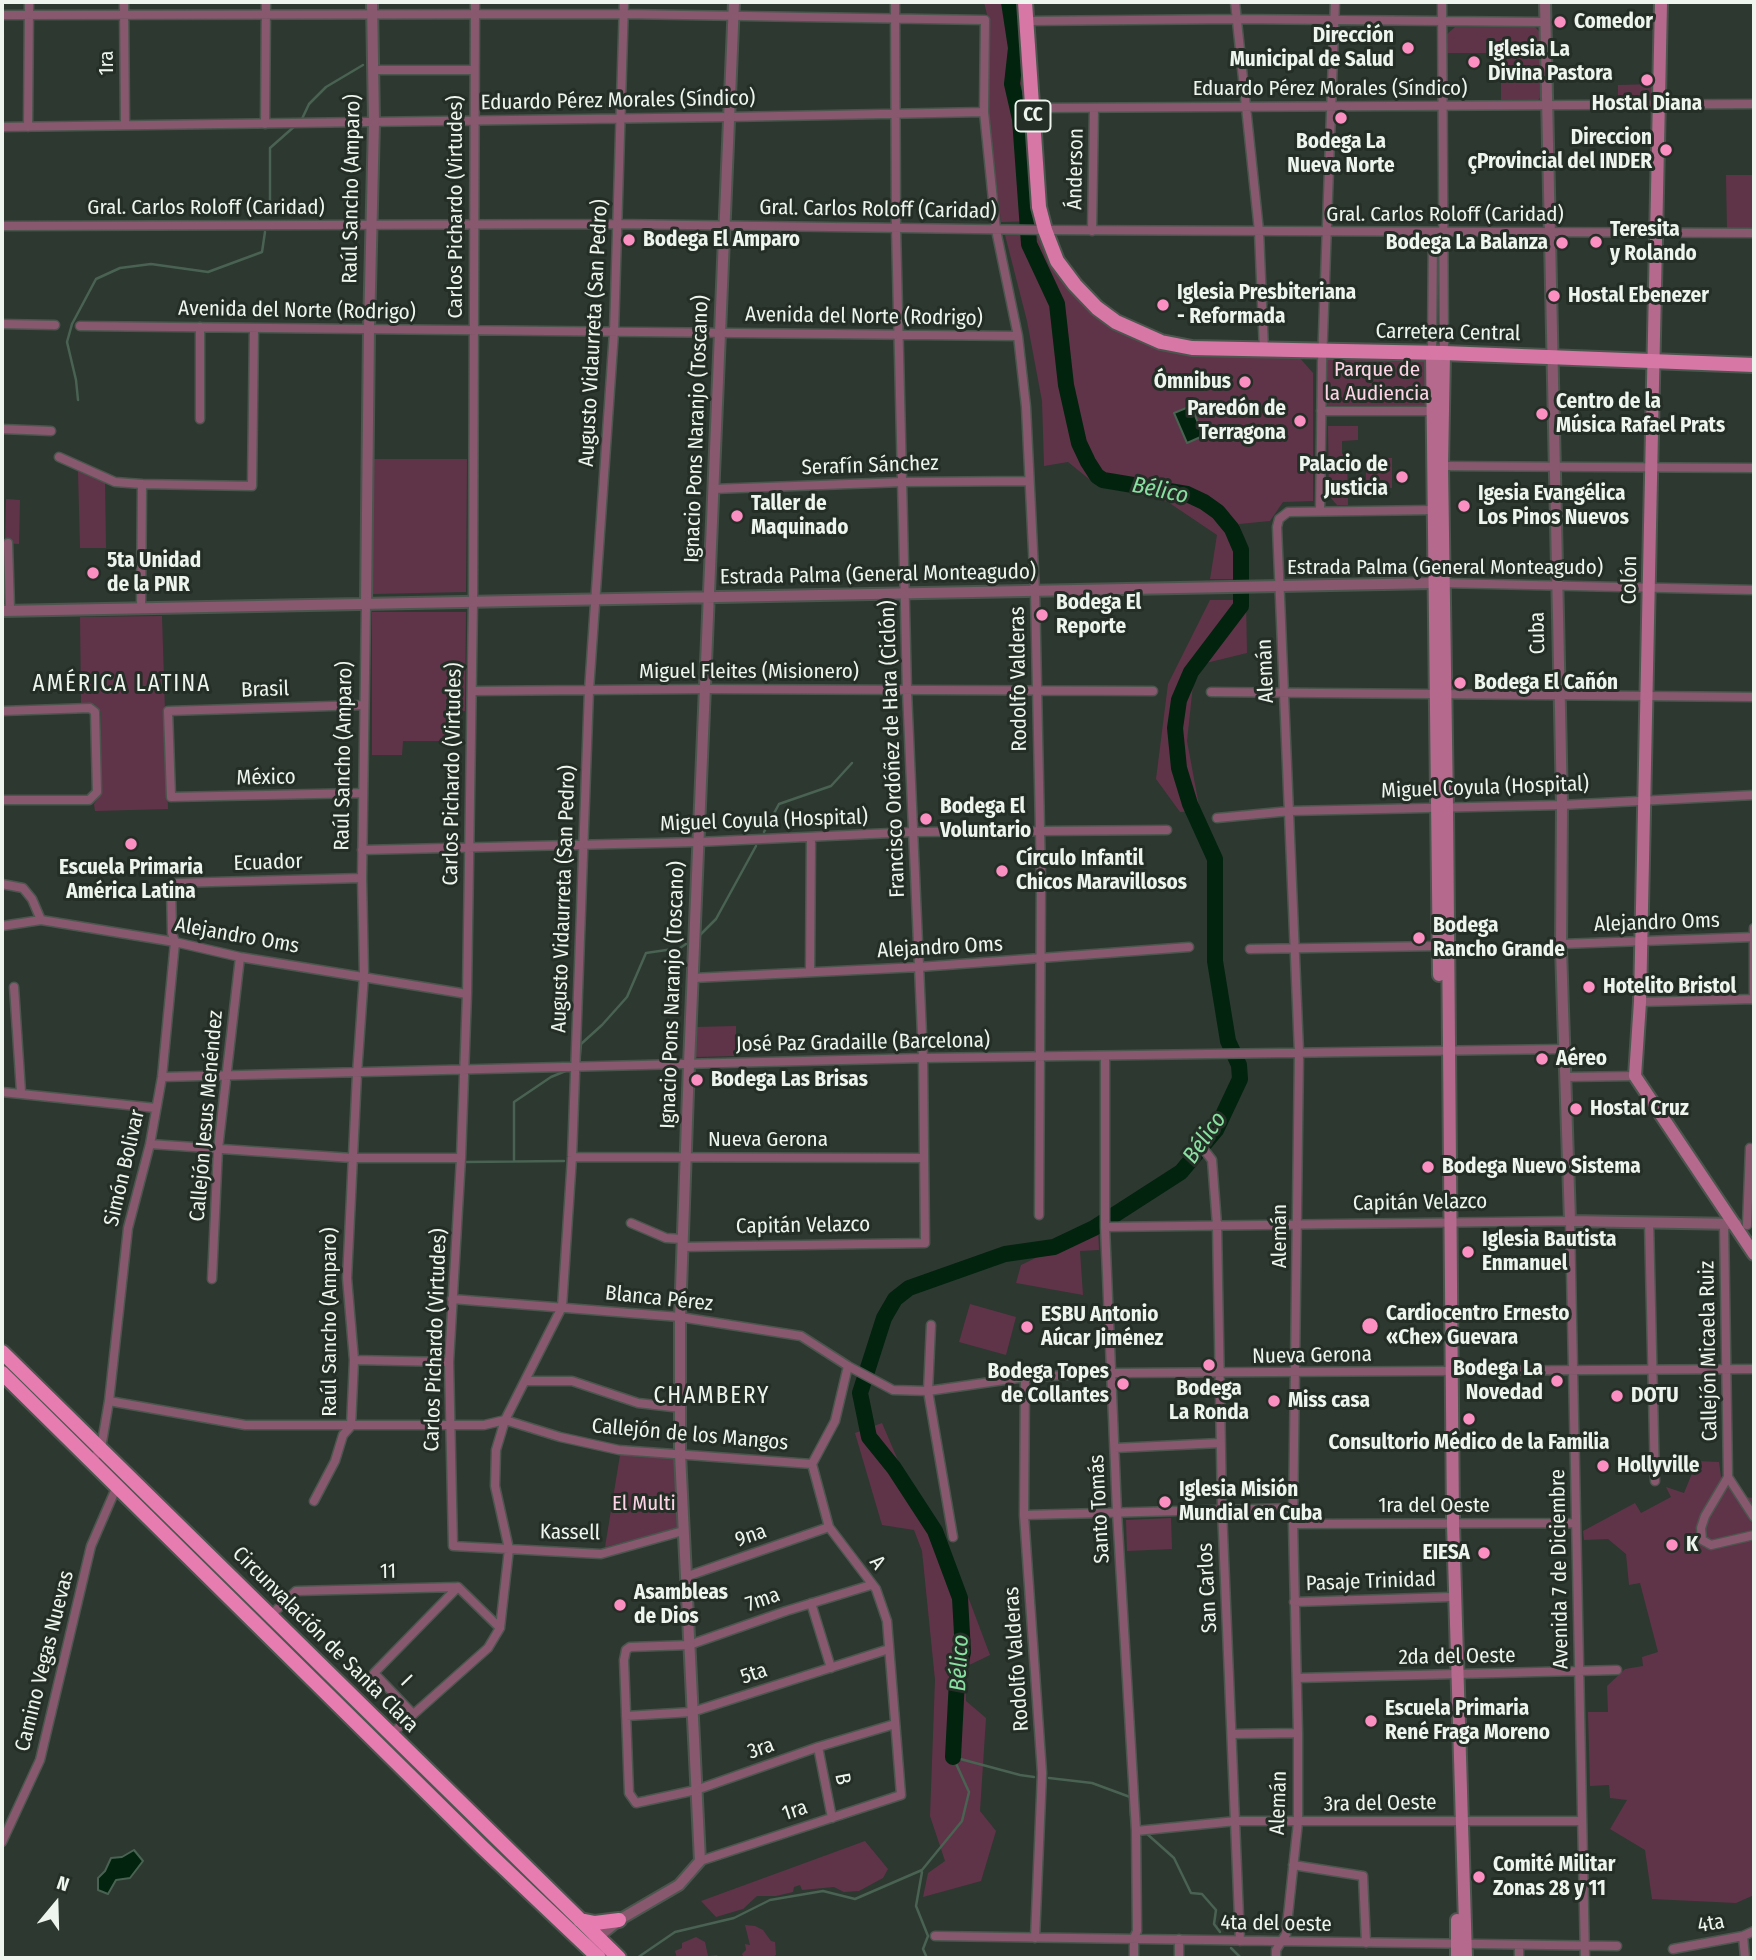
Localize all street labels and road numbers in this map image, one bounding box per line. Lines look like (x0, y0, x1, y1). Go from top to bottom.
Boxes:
street label: 1ra (94, 50, 120, 76)
street label: Eduardo Pérez Morales (Síndico) (1193, 76, 1467, 102)
street label: Eduardo Pérez Morales (Síndico) (480, 86, 756, 116)
street label: Raúl Sancho (Amparo) (338, 94, 366, 284)
street label: Carlos Pichardo (Virtudes) (443, 95, 469, 319)
road number: CC (1016, 100, 1050, 132)
street label: Ánderson (1063, 128, 1089, 210)
street label: Gral. Carlos Roloff (Caridad) (87, 195, 325, 221)
street label: Gral. Carlos Roloff (Caridad) (759, 195, 997, 225)
street label: Augusto Vidaurreta (San Pedro) (574, 199, 614, 467)
street label: Gral. Carlos Roloff (Caridad) (1326, 202, 1564, 228)
street label: Ignacio Pons Naranjo (Toscano) (680, 295, 714, 563)
street label: Avenida del Norte (Rodrigo) (178, 296, 416, 326)
street label: Avenida del Norte (Rodrigo) (745, 302, 983, 332)
street label: Carretera Central (1375, 319, 1521, 347)
street label: Serafín Sánchez (801, 451, 939, 481)
street label: Estrada Palma (General Monteagudo) (1287, 555, 1603, 581)
street label: Colón (1617, 555, 1643, 605)
street label: Estrada Palma (General Monteagudo) (720, 560, 1036, 590)
street label: Francisco Ordóñez de Hara (Ciclón) (875, 600, 911, 898)
street label: Rodolfo Valderas (1005, 606, 1033, 752)
street label: Cuba (1525, 611, 1551, 655)
street label: Alemán (1252, 638, 1280, 704)
street label: Miguel Fleites (Misionero) (639, 659, 859, 685)
street label: Raúl Sancho (Amparo) (330, 661, 358, 851)
street label: Carlos Pichardo (Virtudes) (438, 662, 468, 886)
street label: Brasil (241, 677, 289, 703)
street label: México (236, 765, 296, 791)
street label: Augusto Vidaurreta (San Pedro) (547, 765, 581, 1033)
street label: Miguel Coyula (Hospital) (1381, 772, 1589, 804)
street label: Miguel Coyula (Hospital) (660, 805, 868, 837)
street label: Ecuador (233, 849, 303, 877)
street label: Ignacio Pons Naranjo (Toscano) (656, 861, 690, 1129)
street label: Alejandro Oms (1594, 908, 1720, 938)
street label: Alejandro Oms (173, 913, 301, 959)
street label: Alejandro Oms (877, 932, 1003, 964)
street label: Callejón Jesus Menéndez (185, 1009, 229, 1223)
street label: José Paz Gradaille (Barcelona) (736, 1028, 990, 1058)
street label: Simón Bolivar (99, 1107, 151, 1229)
street label: Nueva Gerona (708, 1127, 828, 1153)
street label: Capitán Velazco (1353, 1189, 1487, 1217)
street label: Alemán (1267, 1204, 1293, 1268)
street label: Capitán Velazco (736, 1212, 870, 1240)
street label: Raúl Sancho (Amparo) (317, 1227, 343, 1417)
street label: Carlos Pichardo (Virtudes) (420, 1228, 452, 1452)
street label: Callejón Micaela Ruiz (1695, 1261, 1723, 1441)
street label: Blanca Pérez (604, 1281, 714, 1317)
street label: Nueva Gerona (1252, 1342, 1372, 1370)
street label: Callejón de los Mangos (591, 1414, 789, 1456)
street label: Santo Tomás (1085, 1454, 1115, 1564)
street label: Avenida 7 de Diciembre (1546, 1469, 1574, 1669)
street label: 1ra del Oeste (1378, 1493, 1490, 1519)
street label: 9na (732, 1519, 770, 1553)
street label: Kassell (540, 1520, 600, 1546)
street label: Circunvalación de Santa Clara (227, 1542, 423, 1738)
street label: San Carlos (1193, 1542, 1223, 1634)
street label: A (864, 1551, 890, 1575)
street label: 11 (380, 1559, 396, 1585)
street label: Pasaje Trinidad (1305, 1567, 1437, 1597)
street label: Camino Vegas Nuevas (10, 1568, 80, 1754)
street label: 7ma (742, 1582, 784, 1618)
street label: Rodolfo Valderas (999, 1586, 1035, 1732)
street label: 2da del Oeste (1398, 1643, 1516, 1671)
street label: 5ta (738, 1658, 770, 1690)
street label: I (395, 1670, 417, 1692)
street label: 3ra (744, 1733, 778, 1765)
street label: Alemán (1265, 1770, 1293, 1836)
street label: B (829, 1771, 855, 1787)
street label: 3ra del Oeste (1323, 1790, 1437, 1818)
street label: 1ra (779, 1795, 811, 1827)
street label: 4ta (1695, 1909, 1727, 1939)
street label: 4ta del oeste (1220, 1910, 1332, 1938)

